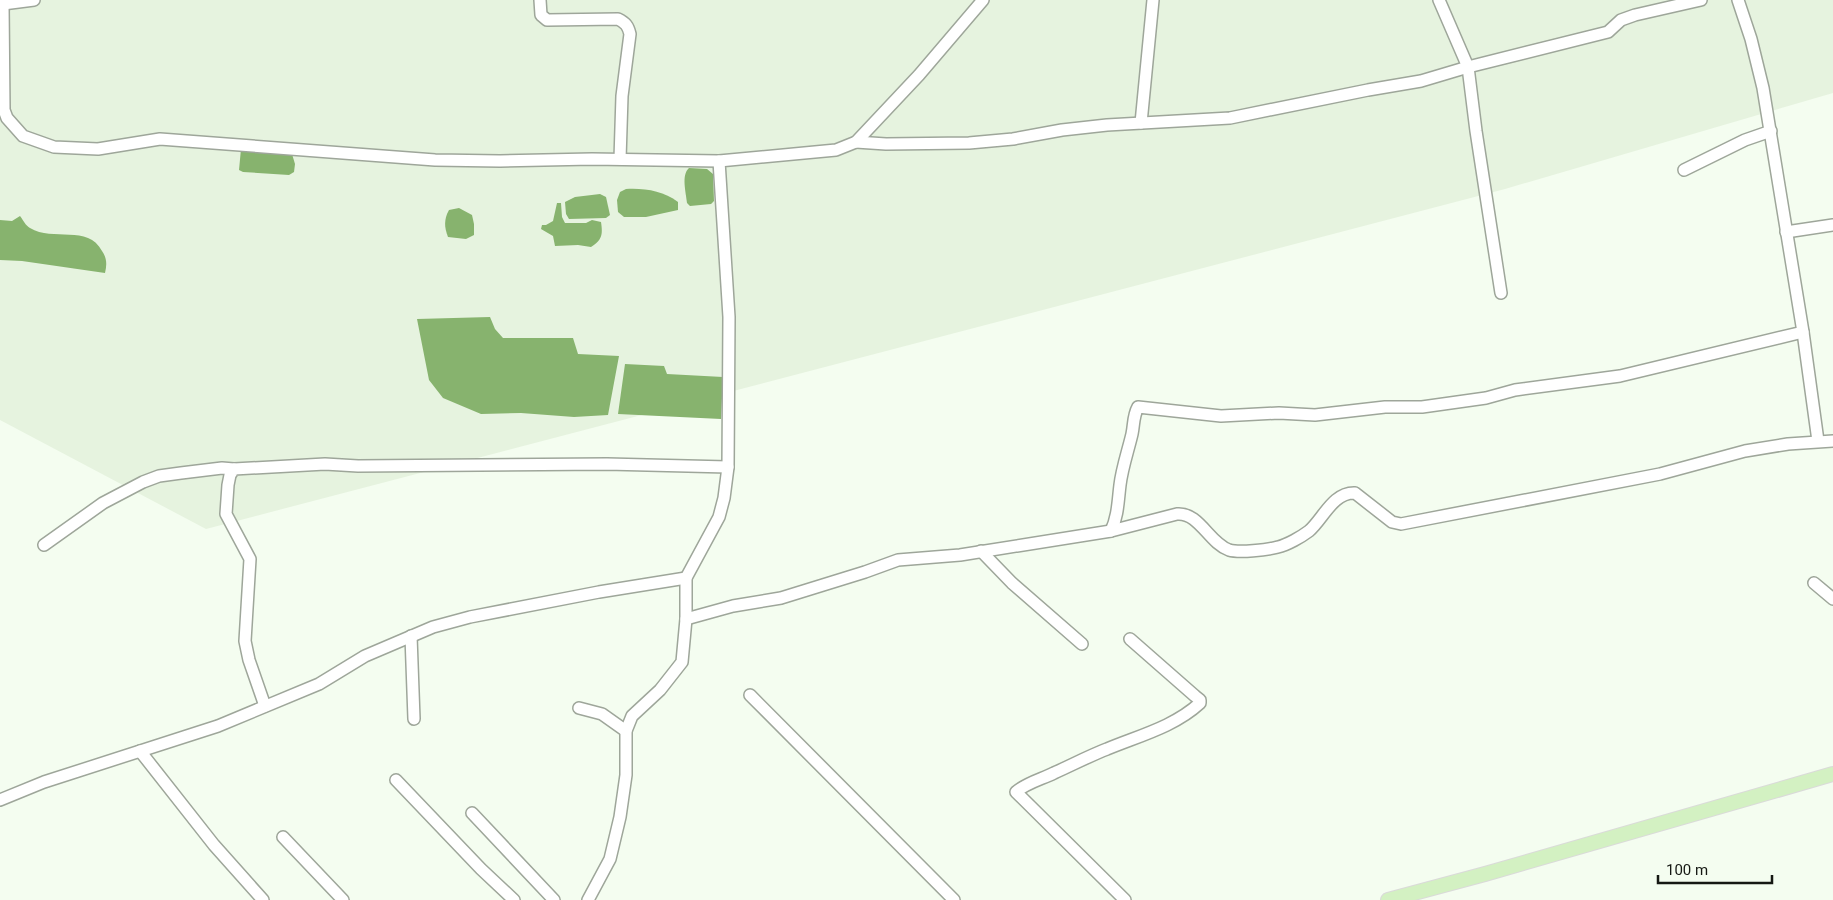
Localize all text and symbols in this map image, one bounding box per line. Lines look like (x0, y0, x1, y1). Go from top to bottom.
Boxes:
scale bar (1658, 852, 1772, 884)
text: 100 m (1666, 861, 1708, 879)

